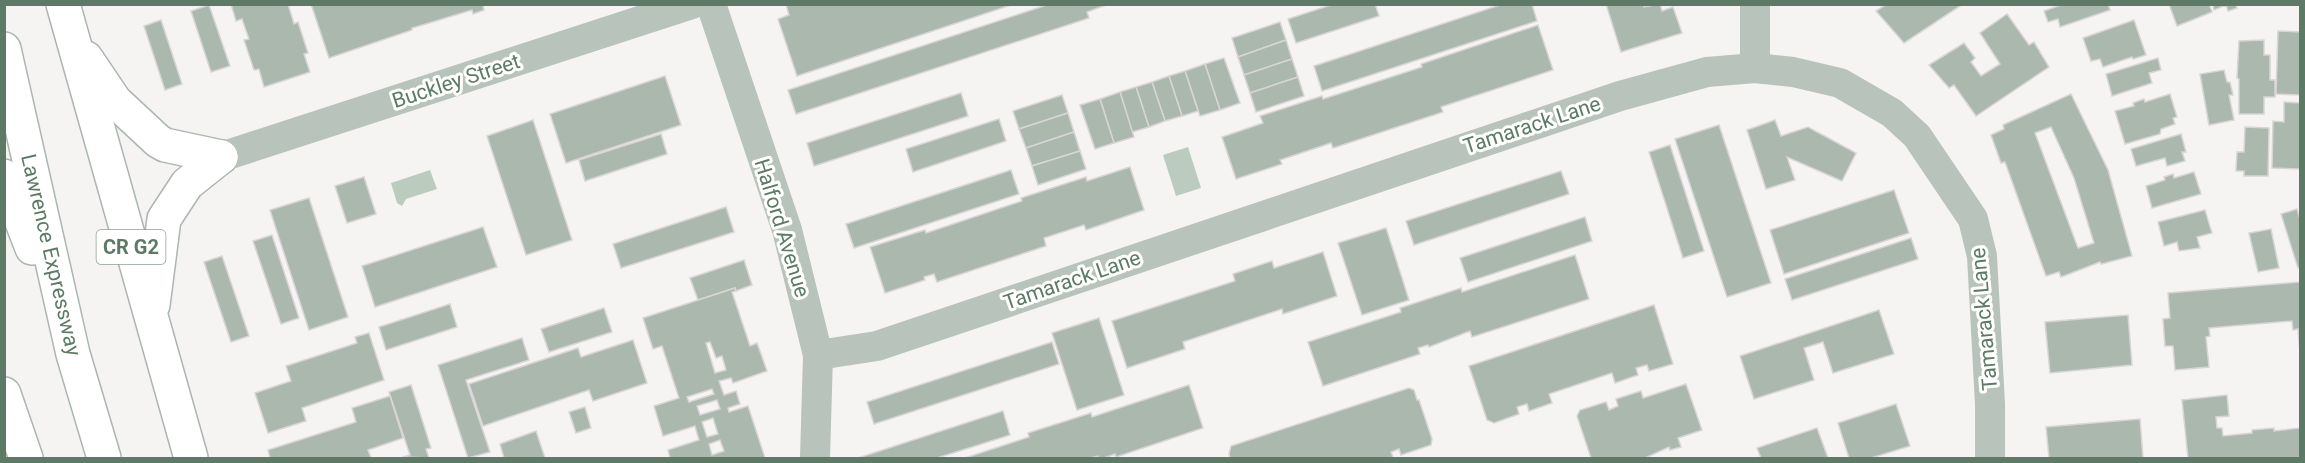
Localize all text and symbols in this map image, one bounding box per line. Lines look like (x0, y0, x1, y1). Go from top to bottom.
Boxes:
street label: Buckley Street (389, 49, 523, 113)
street label: Tamarack Lane (1460, 91, 1604, 159)
street label: Lawrence Expressway (16, 152, 86, 358)
street label: Halford Avenue (750, 156, 814, 300)
road number: CR G2 (96, 230, 166, 264)
street label: Tamarack Lane (1000, 245, 1144, 315)
street label: Tamarack Lane (1966, 247, 2002, 391)

